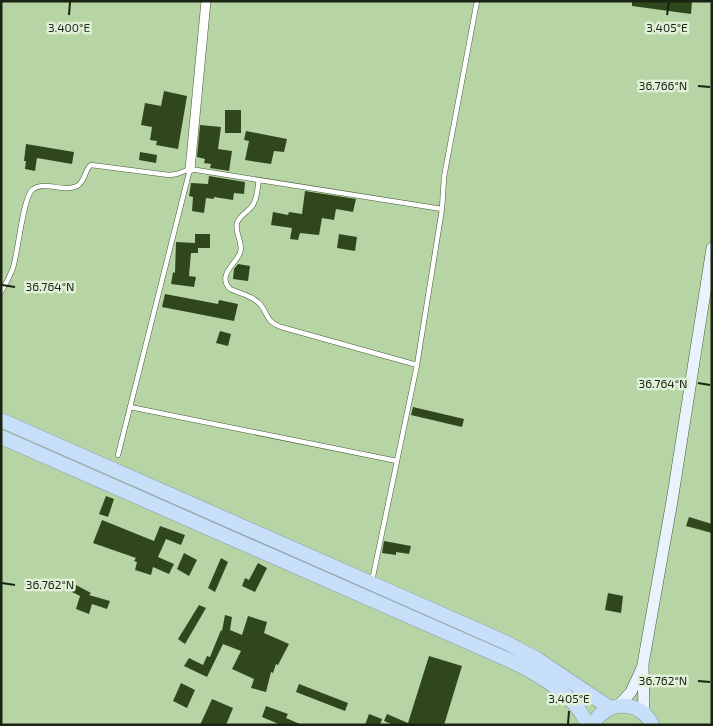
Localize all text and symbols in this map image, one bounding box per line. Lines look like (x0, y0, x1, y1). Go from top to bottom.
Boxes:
text: 3.400°E (48, 20, 90, 34)
text: 3.405°E (646, 20, 688, 34)
text: 36.766°N (639, 78, 687, 92)
text: 36.764°N (25, 279, 75, 293)
text: 36.764°N (638, 376, 688, 390)
text: 36.762°N (26, 577, 74, 591)
text: 36.762°N (639, 673, 687, 687)
text: 3.405°E (548, 691, 590, 705)

